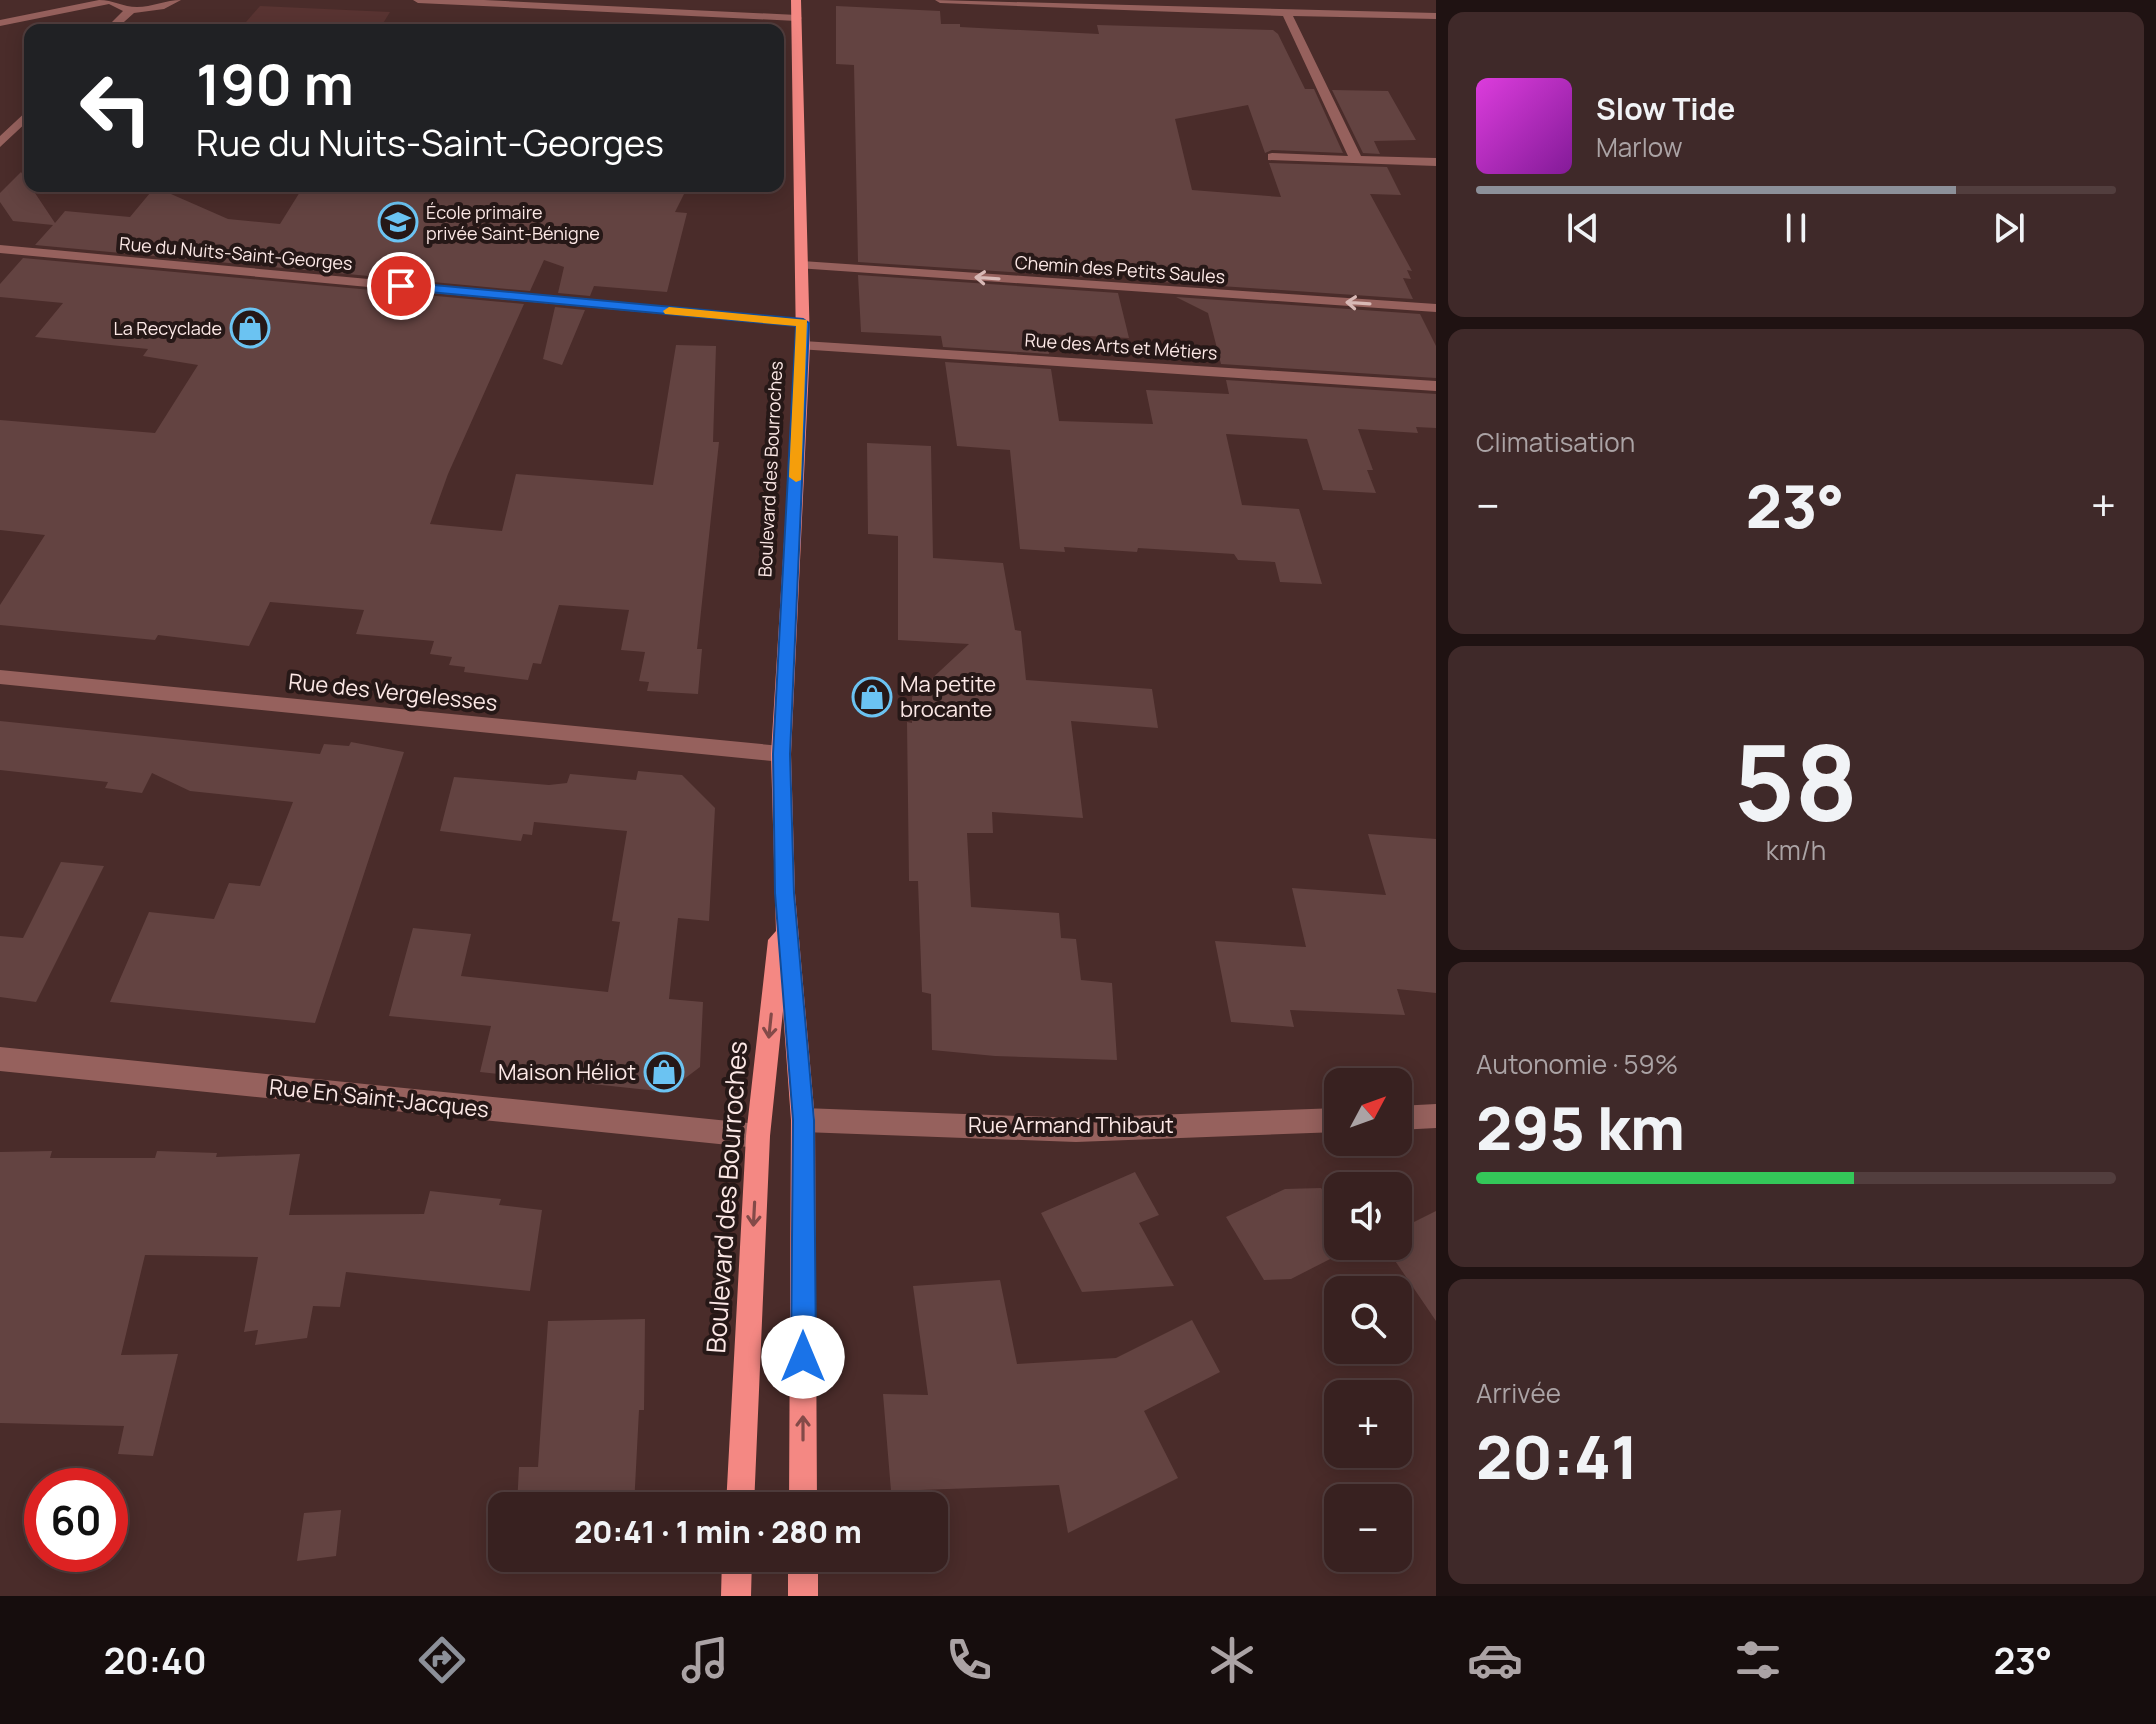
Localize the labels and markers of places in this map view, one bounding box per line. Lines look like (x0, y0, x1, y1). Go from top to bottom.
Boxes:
place label: École primaire privée Saint-Bénigne (426, 200, 600, 245)
school or university icon: École primaire privée Saint-Bénigne (377, 201, 419, 243)
pin (367, 252, 435, 320)
shop icon: La Recyclade (229, 307, 271, 349)
place label: La Recyclade (114, 316, 222, 340)
place label: Ma petite brocante (900, 669, 996, 724)
shop icon: Ma petite brocante (851, 676, 893, 718)
shop icon: Maison Héliot (643, 1051, 685, 1093)
place label: Maison Héliot (498, 1057, 636, 1087)

